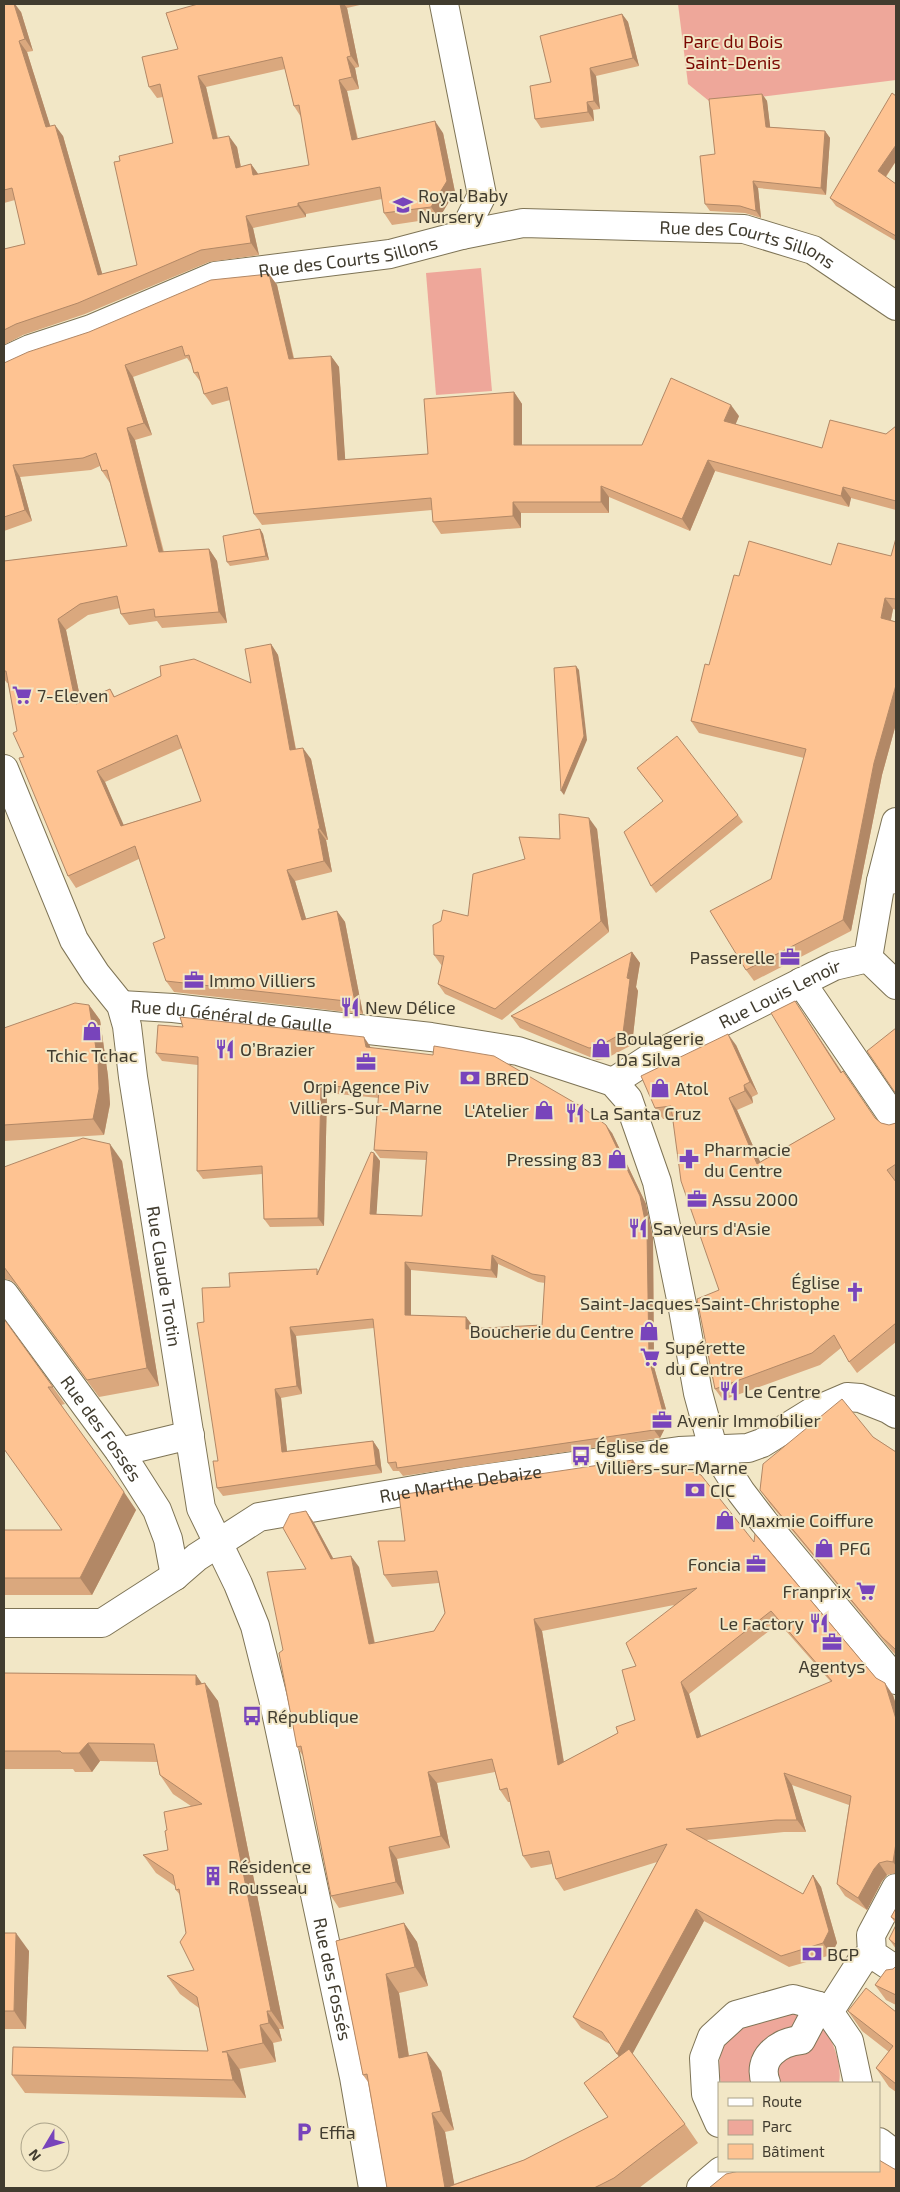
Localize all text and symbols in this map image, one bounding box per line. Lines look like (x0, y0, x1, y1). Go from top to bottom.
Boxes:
park label: Parc du Bois Saint-Denis (683, 30, 783, 73)
place label: Royal Baby Nursery (418, 184, 509, 227)
school or university icon: Royal Baby Nursery (392, 194, 414, 216)
street label: Rue des Courts Sillons (659, 216, 840, 273)
street label: Rue des Courts Sillons (257, 231, 440, 281)
supermarket icon: 7-Eleven (11, 684, 33, 706)
place label: 7-Eleven (37, 684, 109, 706)
place label: Passerelle (690, 946, 775, 968)
office icon: Passerelle (779, 946, 801, 968)
street label: Rue Louis Lenoir (715, 954, 842, 1033)
office icon: Immo Villiers (183, 969, 205, 991)
place label: Immo Villiers (209, 969, 316, 991)
street label: Rue du Général de Gaulle (130, 995, 333, 1037)
restaurant icon: New Délice (339, 996, 361, 1018)
place label: New Délice (365, 996, 456, 1018)
shop icon: Tchic Tchac (81, 1020, 103, 1042)
place label: Boulagerie Da Silva (616, 1027, 704, 1070)
shop icon: Boulagerie Da Silva (590, 1037, 612, 1059)
restaurant icon: O’Brazier (214, 1038, 236, 1060)
place label: O’Brazier (240, 1038, 315, 1060)
place label: Tchic Tchac (47, 1044, 138, 1066)
office icon: Orpi Agence Piv Villiers-Sur-Marne (355, 1051, 377, 1073)
bank icon: BRED (459, 1067, 481, 1089)
place label: BRED (485, 1067, 529, 1089)
place label: Orpi Agence Piv Villiers-Sur-Marne (290, 1075, 442, 1118)
shop icon: Atol (649, 1077, 671, 1099)
place label: Atol (675, 1077, 709, 1099)
place label: L'Atelier (464, 1099, 529, 1121)
shop icon: L'Atelier (533, 1099, 555, 1121)
restaurant icon: La Santa Cruz (564, 1102, 586, 1124)
place label: La Santa Cruz (590, 1102, 701, 1124)
place label: Pharmacie du Centre (704, 1138, 791, 1181)
place label: Pressing 83 (507, 1148, 602, 1170)
shop icon: Pressing 83 (606, 1148, 628, 1170)
pharmacy icon: Pharmacie du Centre (678, 1148, 700, 1170)
office icon: Assu 2000 (686, 1188, 708, 1210)
place label: Assu 2000 (712, 1188, 798, 1210)
street label: Rue Claude Trotin (142, 1204, 186, 1348)
restaurant icon: Saveurs d'Asie (627, 1217, 649, 1239)
place label: Saveurs d'Asie (653, 1217, 771, 1239)
place label: Église Saint-Jacques-Saint-Christophe (580, 1271, 840, 1314)
church icon: Église Saint-Jacques-Saint-Christophe (844, 1281, 866, 1303)
place label: Boucherie du Centre (470, 1320, 634, 1342)
shop icon: Boucherie du Centre (638, 1320, 660, 1342)
place label: Supérette du Centre (665, 1336, 746, 1379)
supermarket icon: Supérette du Centre (639, 1346, 661, 1368)
street label: Rue des Fossés (56, 1371, 147, 1485)
restaurant icon: Le Centre (718, 1380, 740, 1402)
place label: Le Centre (744, 1380, 821, 1402)
office icon: Avenir Immobilier (651, 1409, 673, 1431)
place label: Avenir Immobilier (677, 1409, 821, 1431)
place label: Église de Villiers-sur-Marne (596, 1435, 748, 1478)
bus stop icon: Église de Villiers-sur-Marne (570, 1445, 592, 1467)
street label: Rue Marthe Debaize (378, 1459, 543, 1507)
bank icon: CIC (684, 1479, 706, 1501)
place label: CIC (710, 1479, 735, 1501)
shop icon: Maxmie Coiffure (714, 1509, 736, 1531)
place label: Maxmie Coiffure (740, 1509, 874, 1531)
shop icon: PFG (813, 1537, 835, 1559)
place label: PFG (839, 1537, 871, 1559)
place label: Foncia (688, 1553, 741, 1575)
office icon: Foncia (745, 1553, 767, 1575)
place label: Franprix (782, 1580, 851, 1602)
supermarket icon: Franprix (855, 1580, 877, 1602)
place label: Le Factory (719, 1612, 804, 1634)
restaurant icon: Le Factory (808, 1612, 830, 1634)
office icon: Agentys (821, 1631, 843, 1653)
place label: Agentys (799, 1655, 865, 1677)
bus stop icon: République (241, 1705, 263, 1727)
place label: République (267, 1705, 359, 1727)
place label: Résidence Rousseau (228, 1855, 311, 1898)
building icon: Résidence Rousseau (202, 1865, 224, 1887)
street label: Rue des Fossés (309, 1916, 357, 2042)
bank icon: BCP (801, 1943, 823, 1965)
place label: BCP (827, 1943, 859, 1965)
legend (718, 2082, 880, 2172)
text: Route (762, 2092, 802, 2110)
text: Parc (762, 2117, 792, 2135)
parking icon: Effia (293, 2121, 315, 2143)
place label: Effia (319, 2121, 356, 2143)
north arrow (20, 2122, 70, 2172)
text: Bâtiment (762, 2142, 825, 2160)
text: N (25, 2146, 44, 2165)

